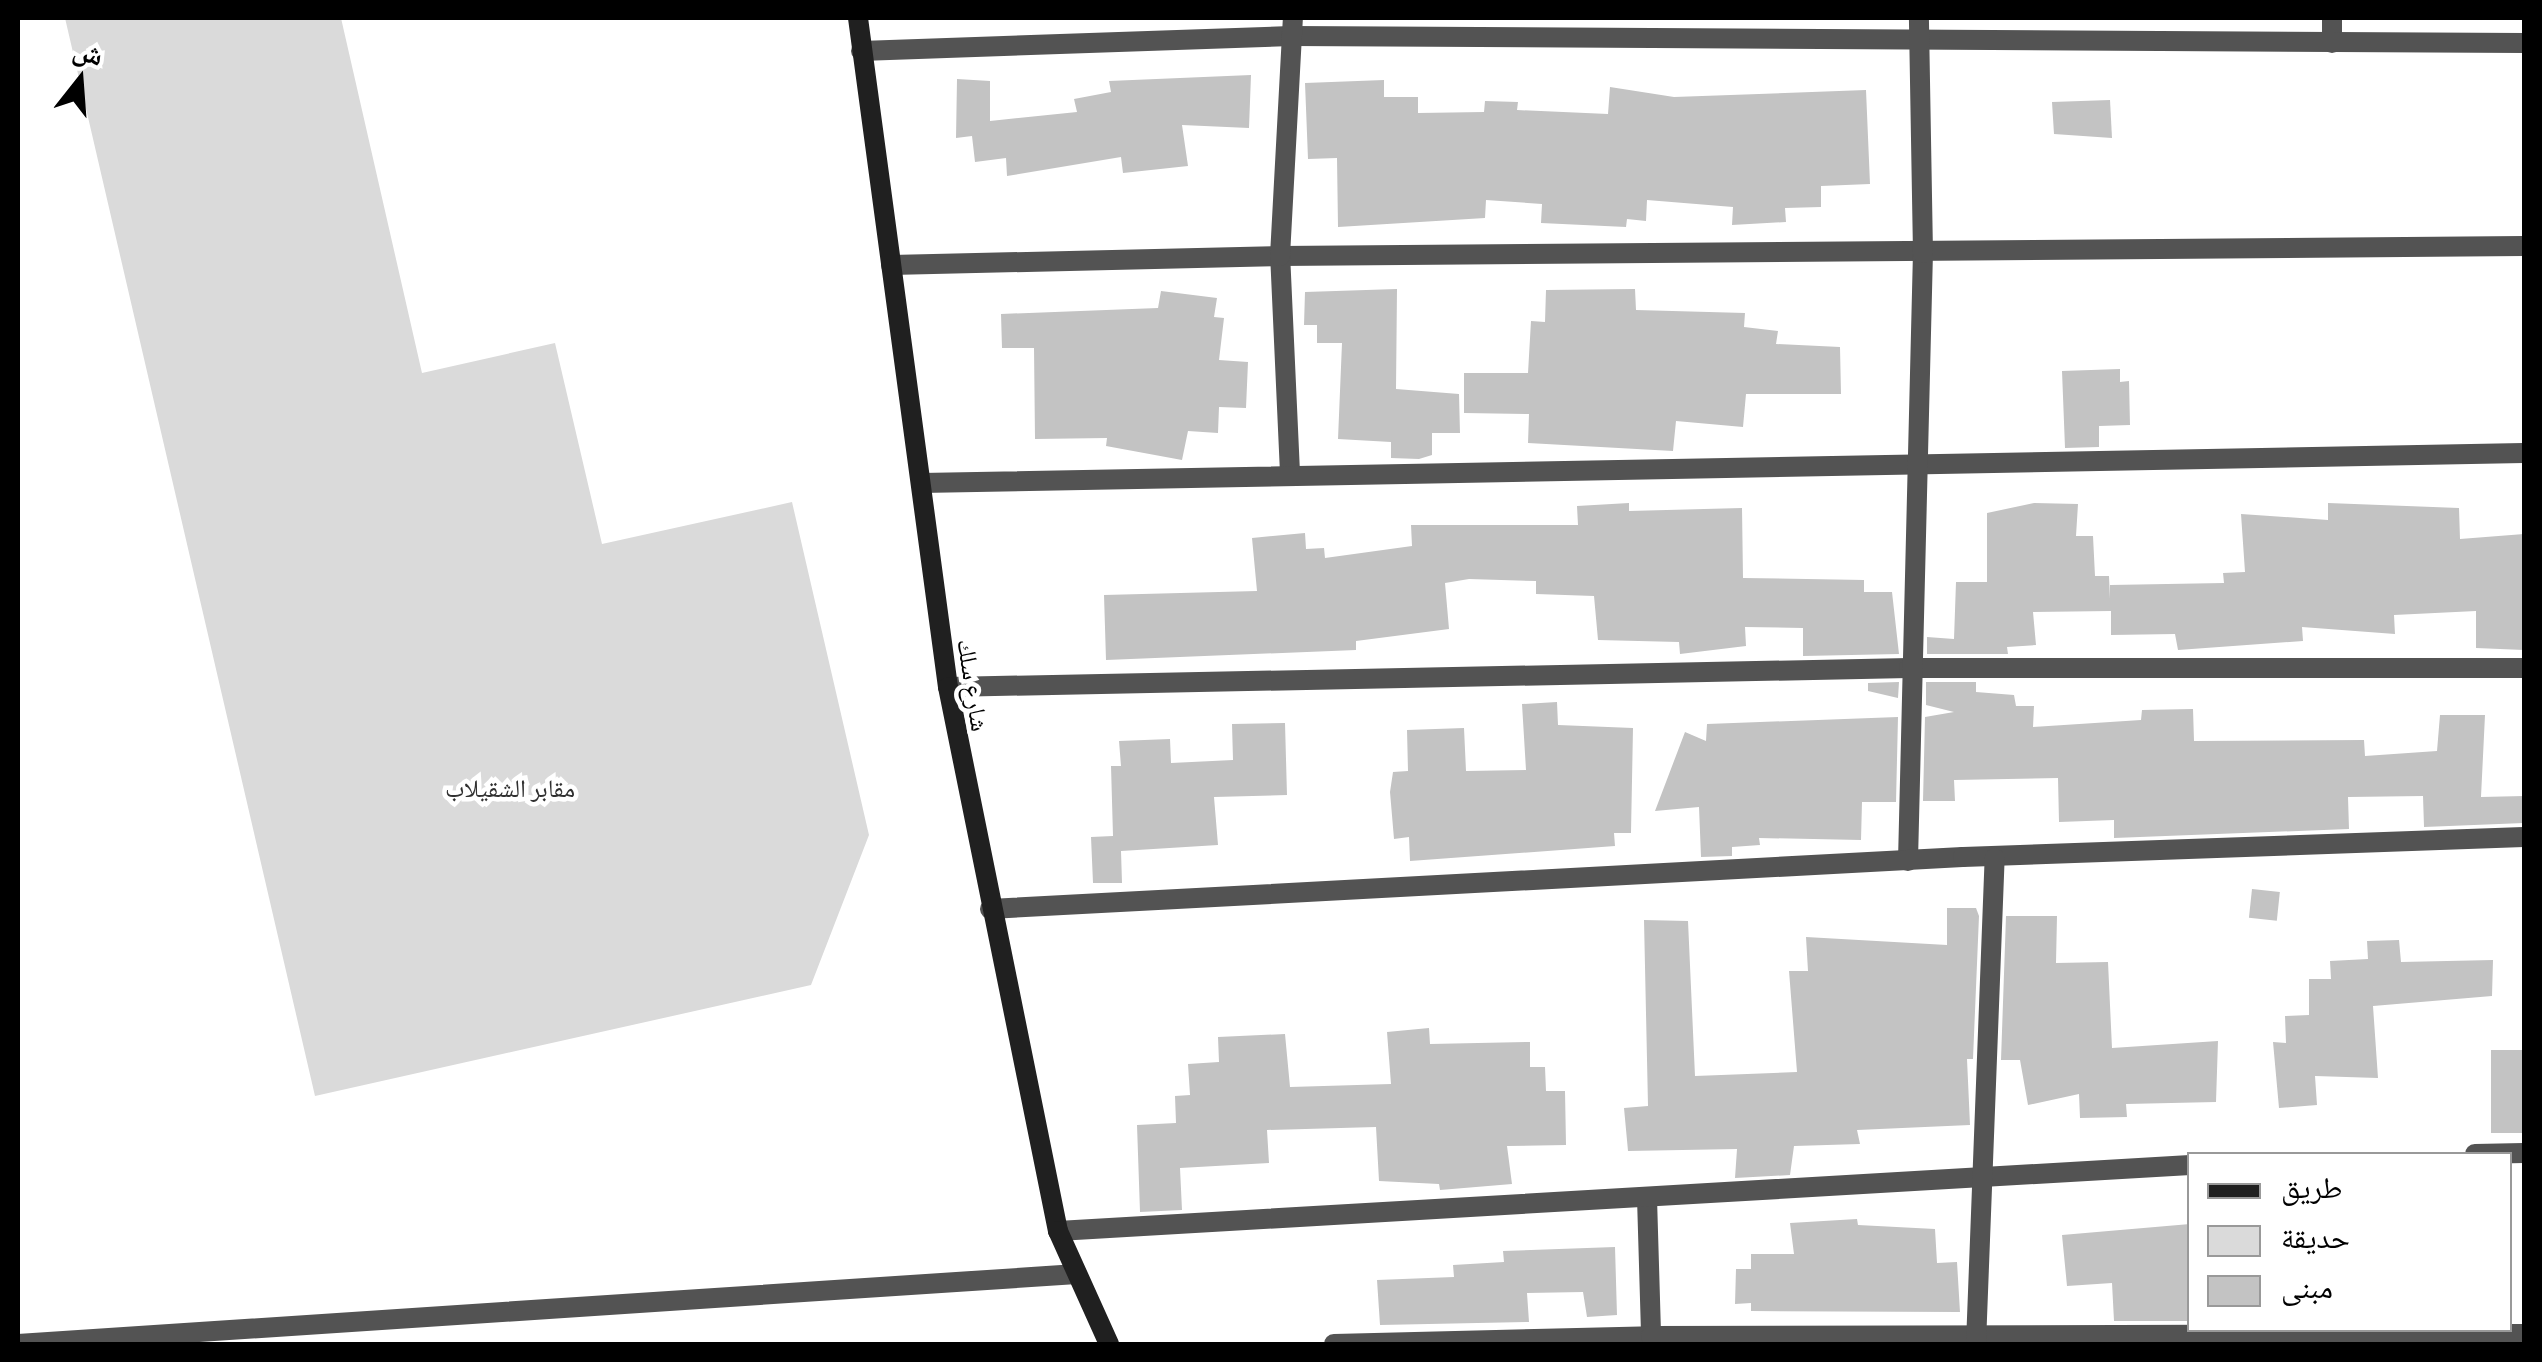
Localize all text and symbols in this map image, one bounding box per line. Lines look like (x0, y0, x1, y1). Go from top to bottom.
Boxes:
north arrow (30, 30, 130, 130)
text: ش (70, 31, 108, 72)
street label: شارع سلك (952, 637, 996, 733)
park label: مقابر الشقيلاب (445, 772, 575, 802)
legend (2187, 1152, 2512, 1332)
text: طريق (2281, 1167, 2342, 1204)
text: حديقة (2281, 1217, 2350, 1254)
text: مبنى (2281, 1267, 2333, 1304)

